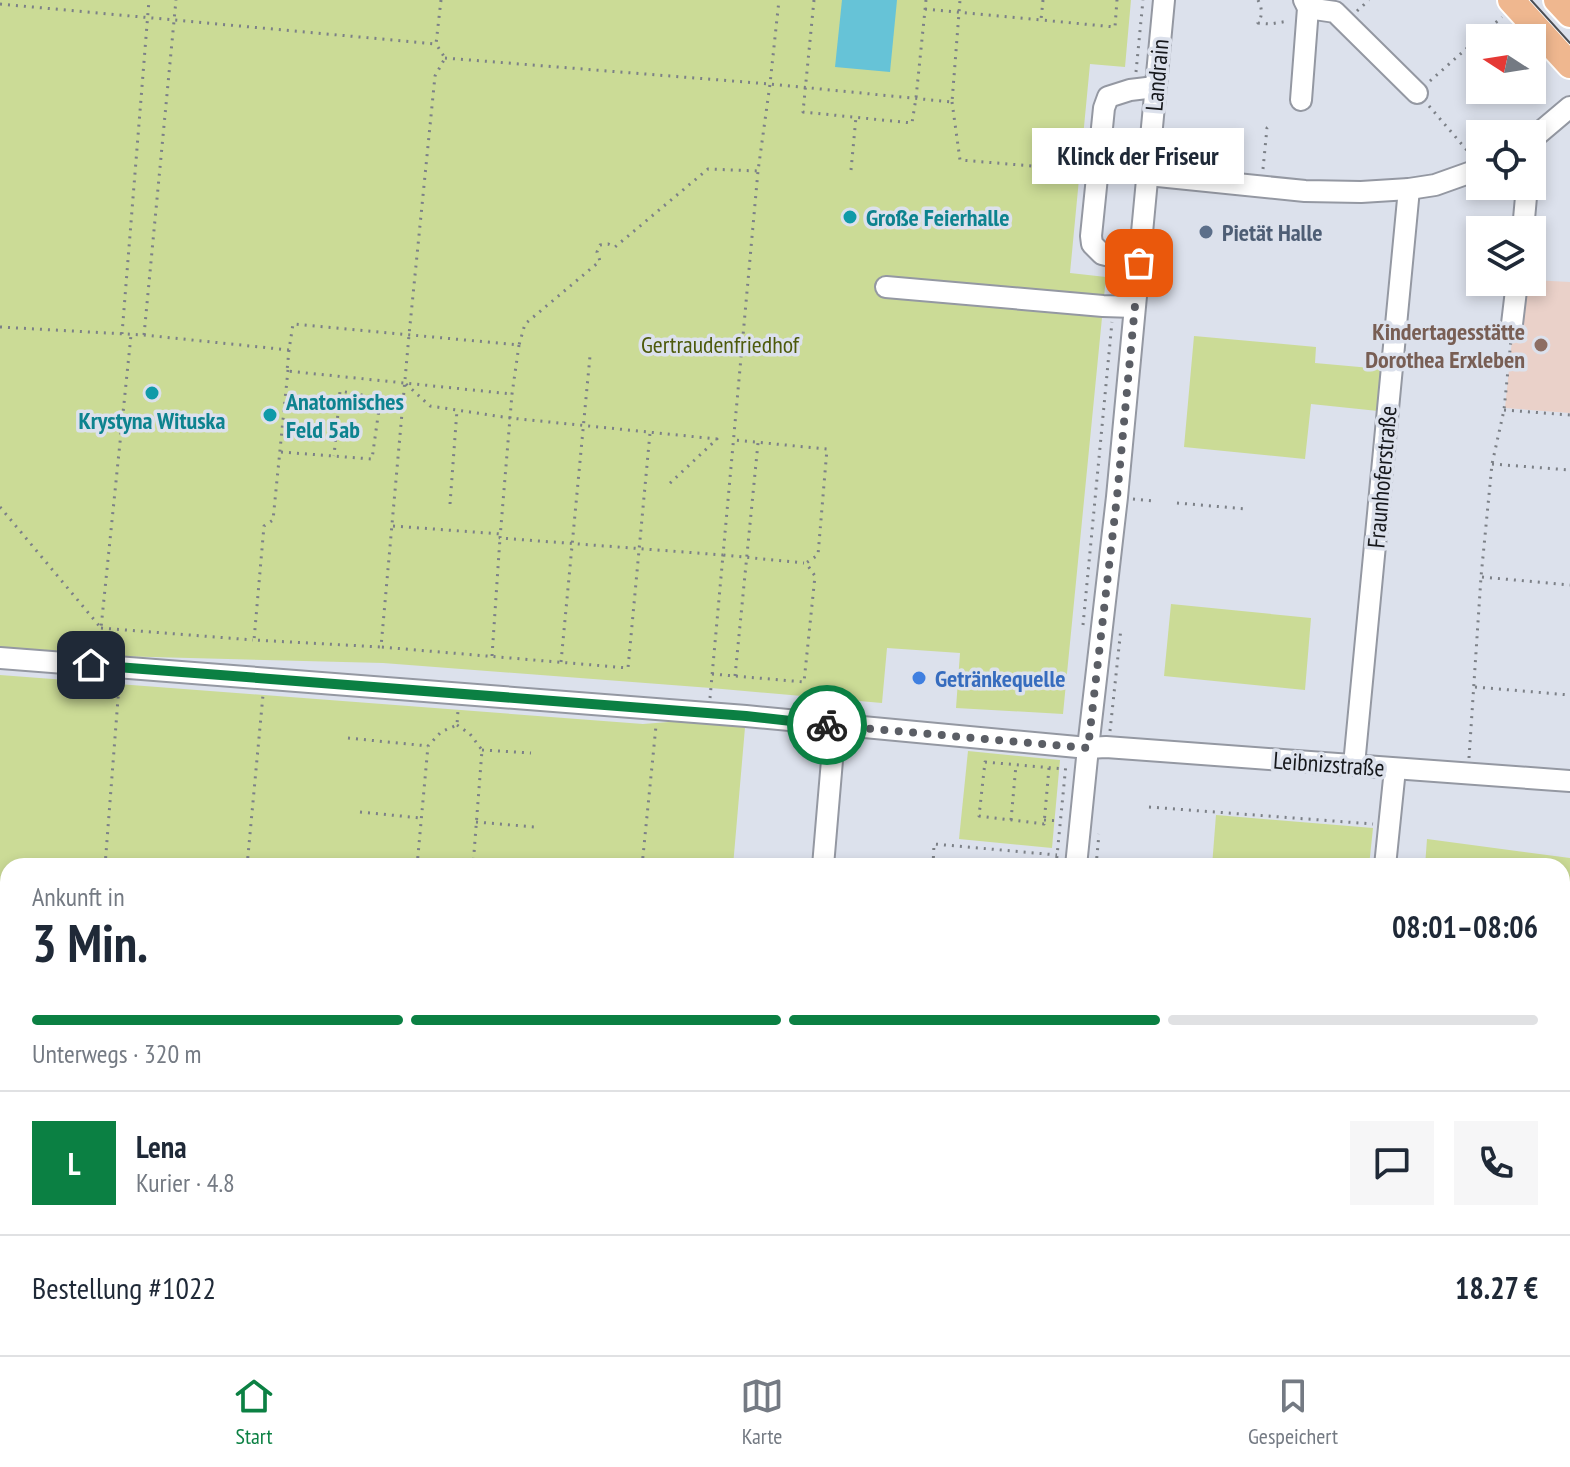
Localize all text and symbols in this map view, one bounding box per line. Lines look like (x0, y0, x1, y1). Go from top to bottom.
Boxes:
north arrow (1466, 24, 1546, 104)
map controls (1466, 24, 1546, 296)
street label: Landrain (1138, 38, 1176, 112)
button: locate (1466, 120, 1546, 200)
callout: Klinck der Friseur (1033, 127, 1245, 183)
text: Klinck der Friseur (1057, 139, 1219, 172)
place label: Große Feierhalle (866, 202, 1009, 233)
marker: Große Feierhalle (841, 208, 859, 226)
button: layers (1466, 216, 1546, 296)
place label: Pietät Halle (1222, 217, 1323, 248)
marker: Pietät Halle (1197, 223, 1215, 241)
pin (1105, 229, 1173, 297)
icon: bag (1117, 241, 1161, 285)
place label: Kindertagesstätte Dorothea Erxleben (1365, 316, 1525, 375)
park label: Gertraudenfriedhof (641, 329, 800, 360)
marker: Kindertagesstätte Dorothea Erxleben (1532, 336, 1550, 354)
marker: Krystyna Wituska (143, 384, 161, 402)
place label: Anatomisches Feld 5ab (285, 386, 404, 445)
place label: Krystyna Wituska (79, 405, 225, 436)
street label: Fraunhoferstraße (1360, 405, 1404, 549)
marker: Anatomisches Feld 5ab (261, 406, 279, 424)
pin (57, 631, 125, 699)
icon: home (69, 643, 113, 687)
place label: Getränkequelle (935, 663, 1066, 694)
marker: Getränkequelle (910, 669, 928, 687)
courier (787, 685, 867, 765)
icon: bike (805, 703, 849, 747)
street label: Leibnizstraße (1272, 745, 1386, 783)
text: Ankunft in (32, 880, 125, 913)
text: 08:01–08:06 (1392, 907, 1538, 946)
text: 3 Min. (32, 909, 148, 976)
text: Unterwegs · 320 m (32, 1037, 202, 1070)
button: chat (1350, 1121, 1434, 1205)
button: phone (1454, 1121, 1538, 1205)
text: Lena (136, 1127, 187, 1166)
text: L (68, 1144, 80, 1183)
text: Kurier · 4.8 (136, 1166, 235, 1199)
text: Bestellung #1022 (32, 1268, 216, 1307)
text: 18.27 € (1455, 1268, 1538, 1307)
tab: Start (232, 1374, 276, 1450)
tab: Karte (740, 1374, 784, 1450)
tab: Gespeichert (1248, 1374, 1338, 1450)

